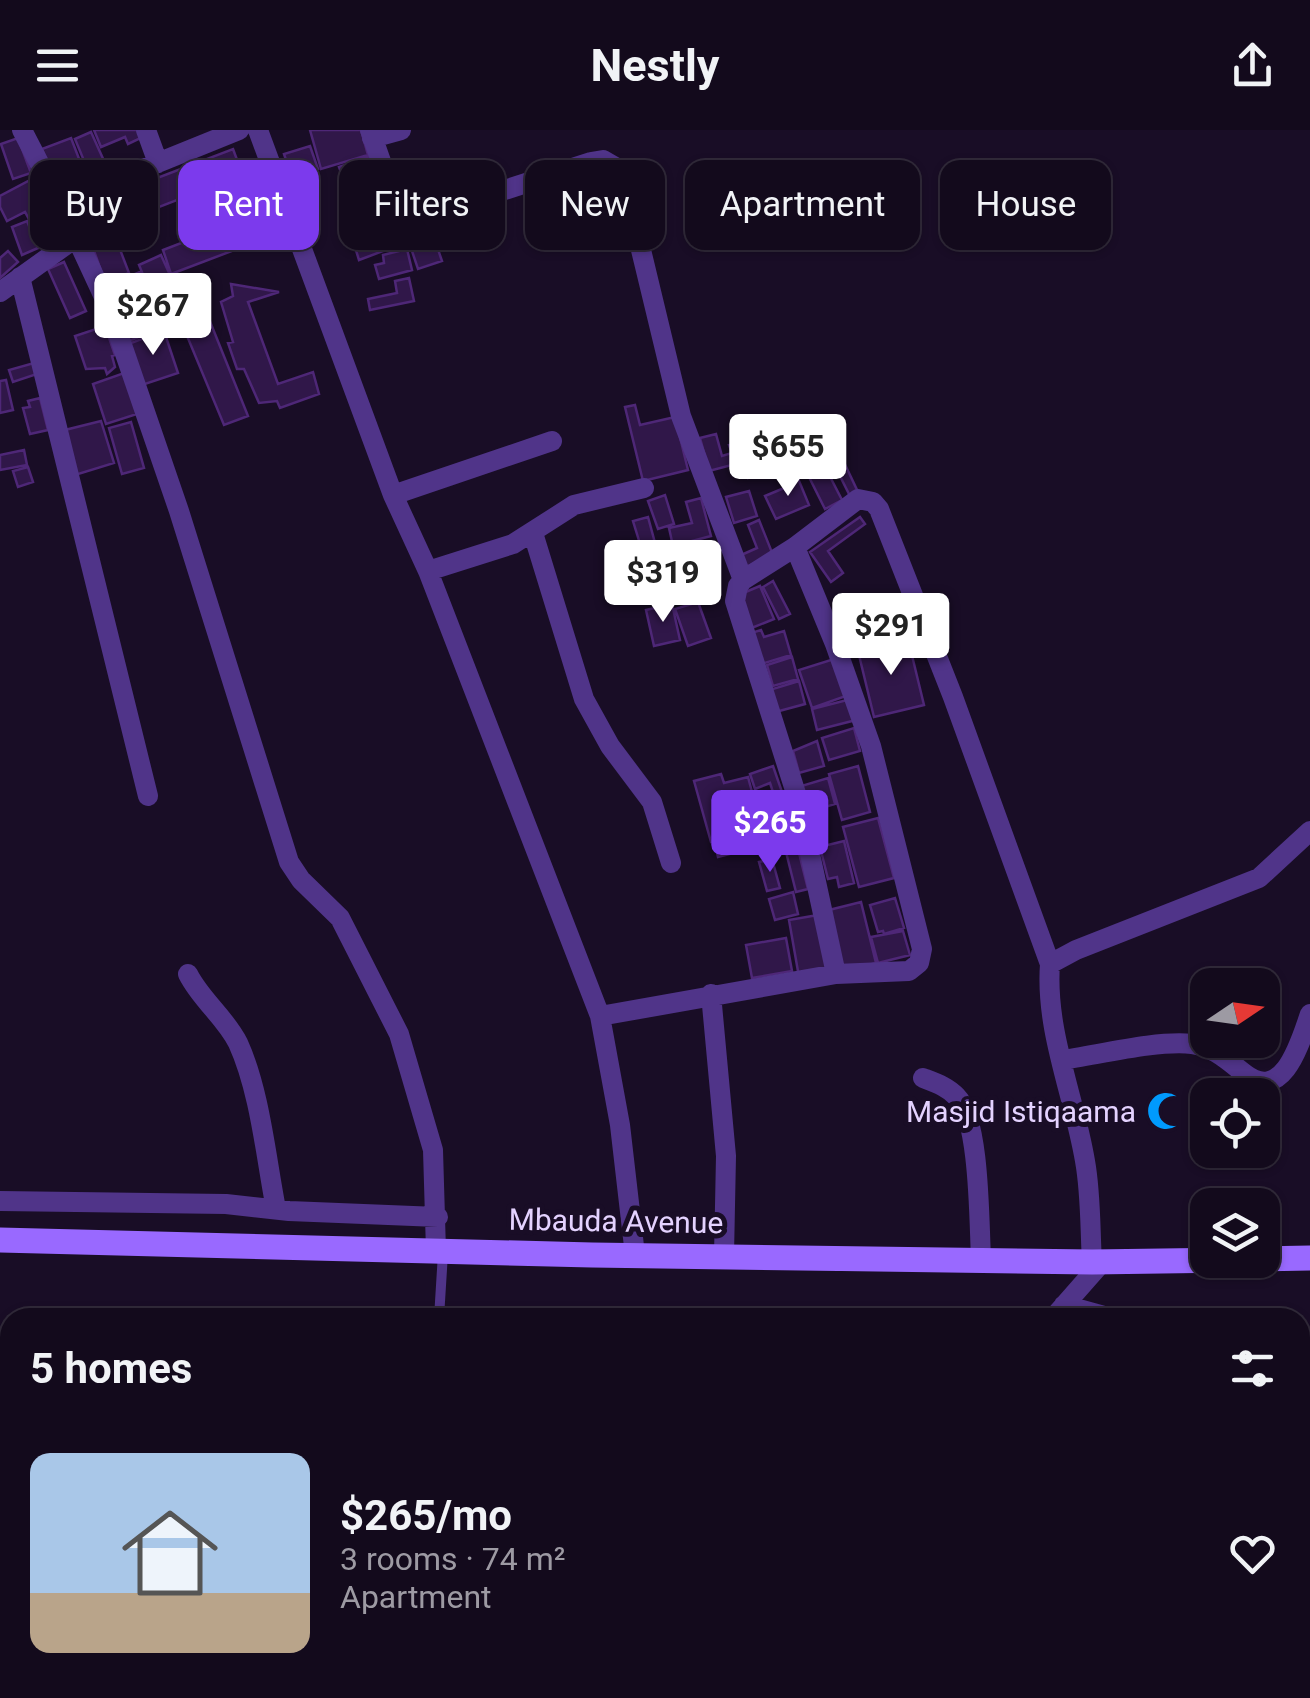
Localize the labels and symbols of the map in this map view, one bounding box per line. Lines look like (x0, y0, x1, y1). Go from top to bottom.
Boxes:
pin: $267 (94, 273, 212, 358)
pin: $655 (729, 414, 847, 499)
pin: $319 (604, 540, 722, 625)
pin: $291 (832, 593, 950, 678)
pin: $265 (711, 790, 829, 875)
north arrow (1190, 968, 1280, 1058)
mosque icon: Masjid Istiqaama (1145, 1090, 1187, 1132)
place label: Masjid Istiqaama (906, 1094, 1136, 1129)
street label: Mbauda Avenue (508, 1202, 724, 1240)

